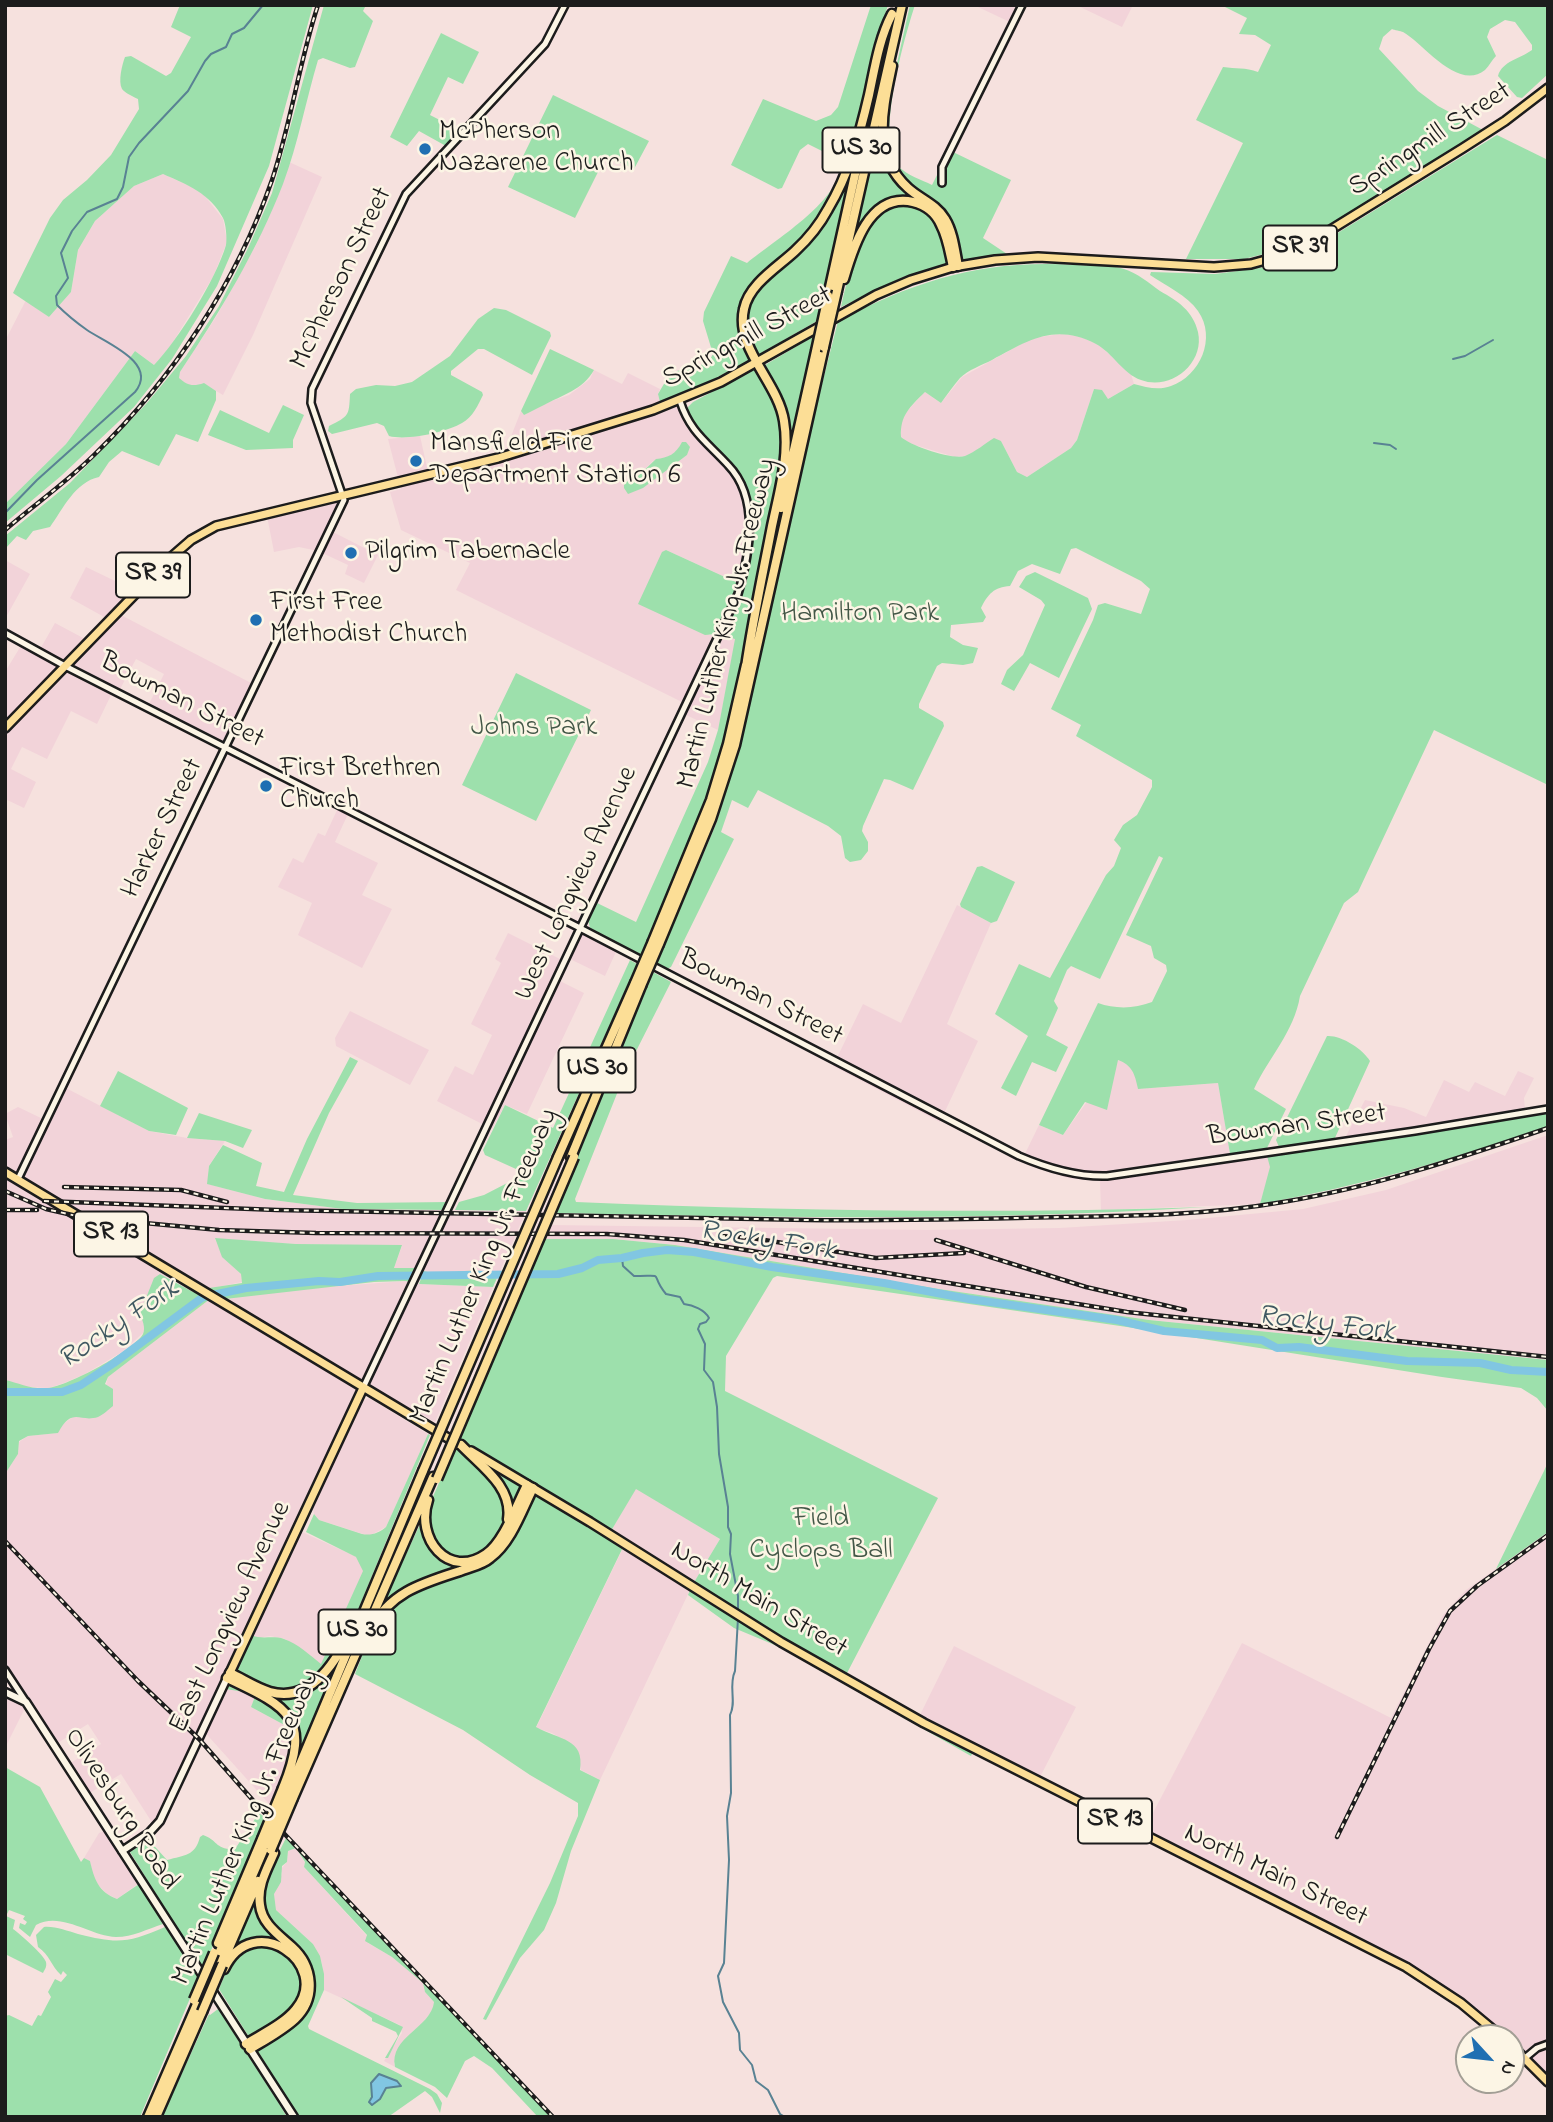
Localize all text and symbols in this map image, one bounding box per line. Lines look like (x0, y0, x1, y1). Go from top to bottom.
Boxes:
street label: Springmill Street (1343, 76, 1519, 206)
place label: McPherson Nazarene Church (439, 116, 633, 182)
road number: US 30 (822, 127, 900, 172)
marker: McPherson Nazarene Church (417, 141, 433, 157)
street label: McPherson Street (284, 182, 402, 376)
road number: SR 39 (1263, 226, 1337, 270)
street label: Springmill Street (658, 280, 838, 398)
place label: Mansfield Fire Department Station 6 (430, 428, 681, 494)
marker: Mansfield Fire Department Station 6 (408, 453, 424, 469)
street label: Martin Luther King Jr. Freeway (672, 455, 786, 793)
place label: Pilgrim Tabernacle (365, 536, 570, 570)
marker: Pilgrim Tabernacle (343, 545, 359, 561)
road number: SR 39 (116, 552, 190, 597)
place label: First Free Methodist Church (270, 587, 467, 653)
park label: Hamilton Park (781, 598, 939, 632)
marker: First Free Methodist Church (248, 612, 264, 628)
street label: Bowman Street (93, 646, 269, 758)
park label: Johns Park (471, 712, 597, 746)
place label: First Brethren Church (280, 753, 440, 819)
street label: Harker Street (116, 754, 212, 904)
street label: West Longview Avenue (509, 762, 647, 1006)
marker: First Brethren Church (258, 778, 274, 794)
street label: Bowman Street (672, 943, 848, 1055)
road number: US 30 (558, 1048, 636, 1092)
street label: Bowman Street (1206, 1098, 1388, 1156)
street label: Martin Luther King Jr. Freeway (404, 1104, 568, 1430)
road number: SR 13 (74, 1212, 148, 1256)
water label: Rocky Fork (696, 1214, 838, 1272)
water label: Rocky Fork (53, 1273, 187, 1379)
water label: Rocky Fork (1256, 1300, 1396, 1352)
street label: East Longview Avenue (164, 1497, 300, 1739)
park label: Field Cyclops Ball (749, 1503, 893, 1569)
street label: North Main Street (663, 1535, 853, 1667)
road number: US 30 (318, 1610, 396, 1654)
street label: Martin Luther King Jr. Freeway (166, 1665, 330, 1991)
street label: Olivesburg Road (55, 1723, 185, 1897)
road number: SR 13 (1078, 1798, 1152, 1844)
street label: North Main Street (1178, 1818, 1372, 1936)
north arrow (1455, 2024, 1525, 2094)
text: N (1492, 2056, 1522, 2080)

